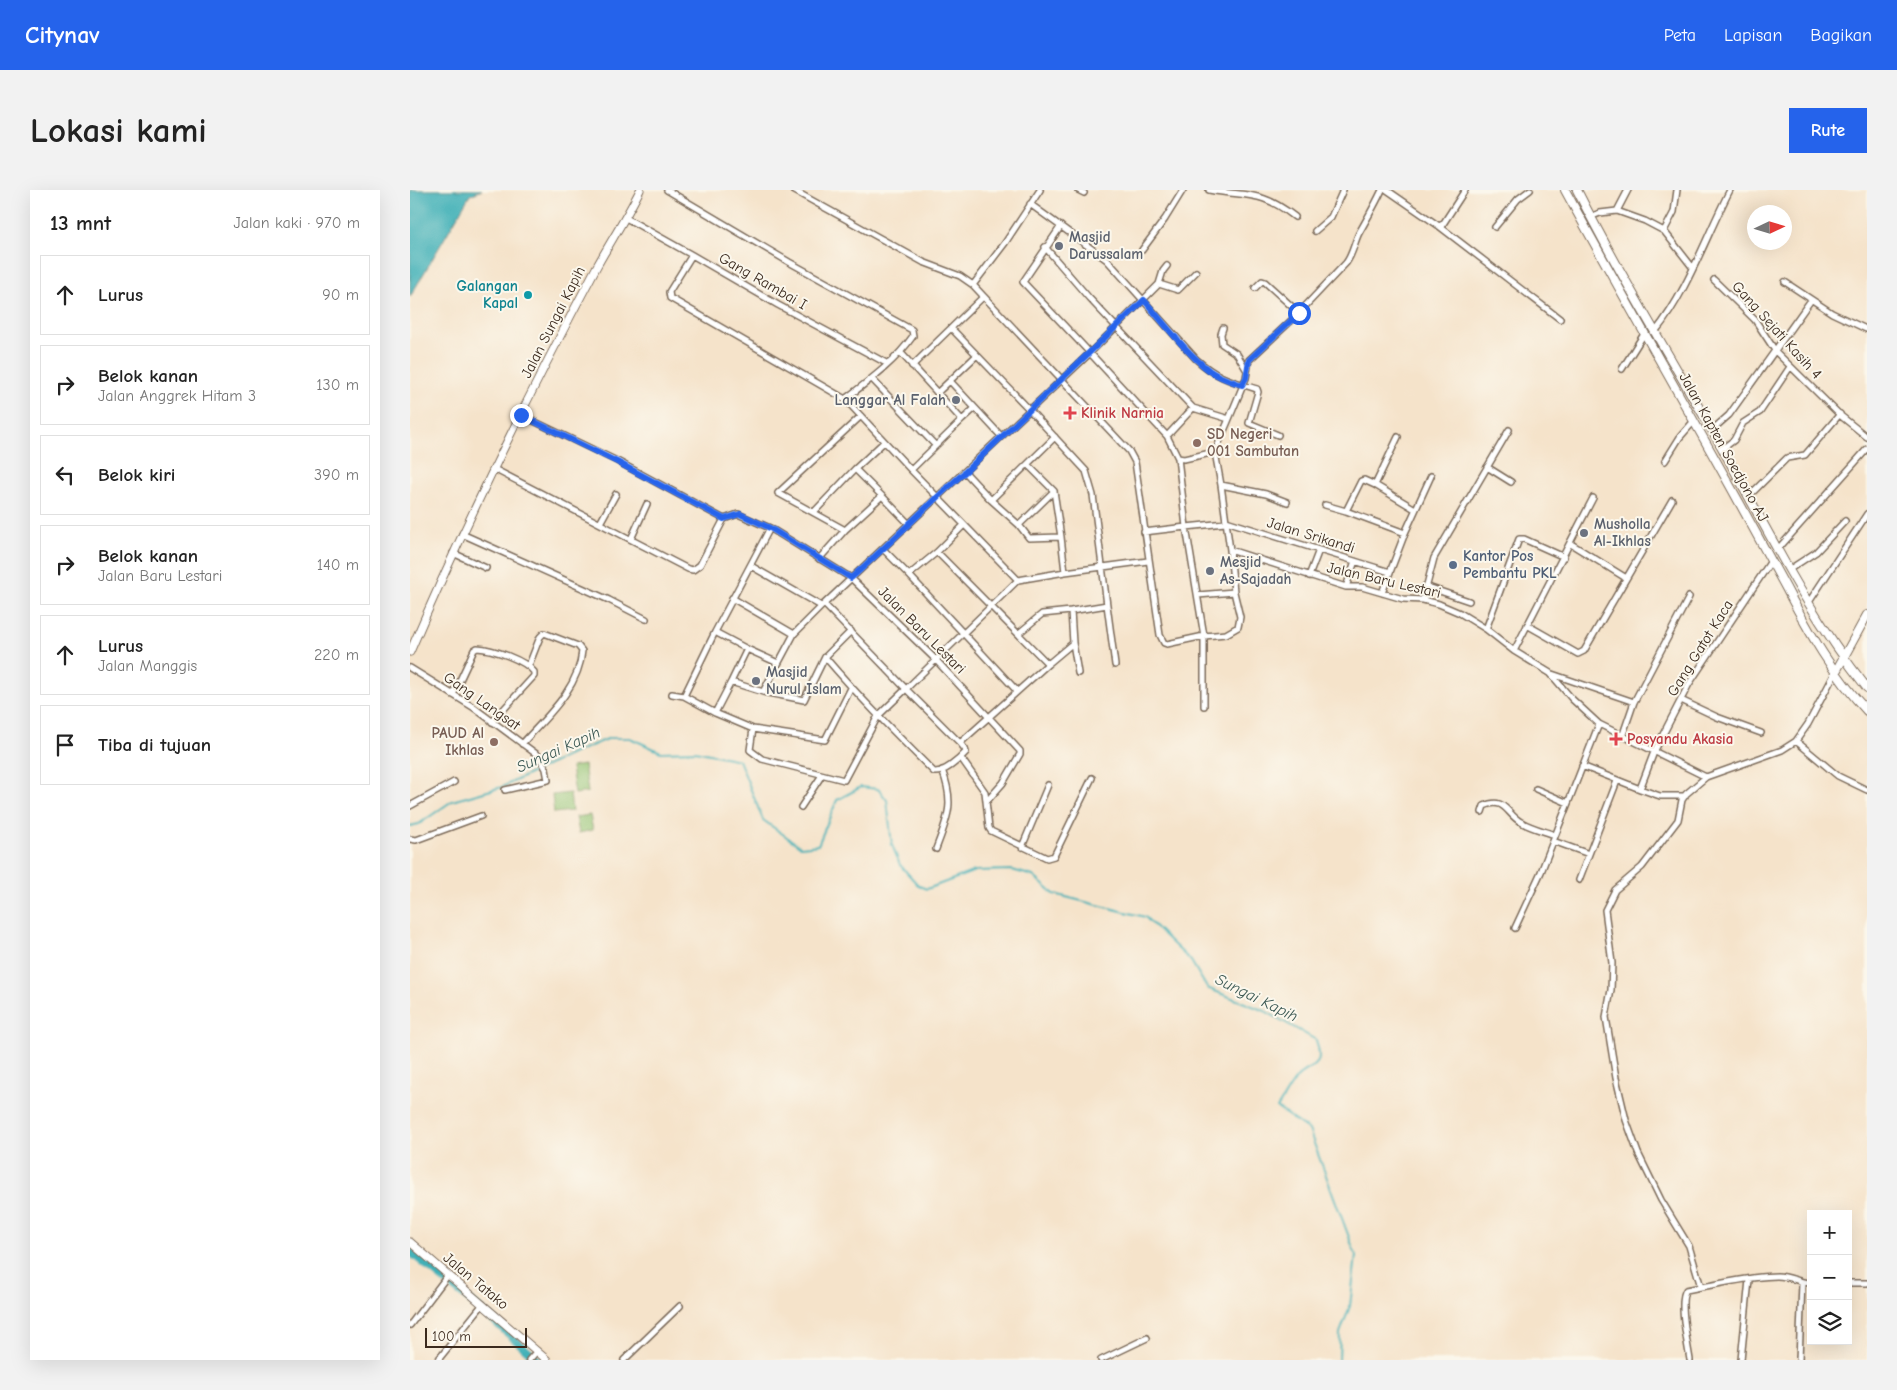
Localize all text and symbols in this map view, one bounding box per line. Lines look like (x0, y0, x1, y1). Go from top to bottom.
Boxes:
text: Citynav (25, 21, 100, 49)
text: Peta (1664, 25, 1696, 46)
text: Lapisan (1724, 25, 1782, 46)
text: Bagikan (1810, 25, 1872, 46)
button: Rute (1789, 108, 1867, 153)
text: Lokasi kami (30, 110, 207, 151)
north arrow (1747, 205, 1792, 250)
text: 13 mnt (50, 211, 111, 235)
text: Jalan kaki · 970 m (234, 214, 360, 232)
place label: Masjid Darussalam (1069, 228, 1143, 263)
marker: Masjid Darussalam (1053, 240, 1065, 252)
street label: Gang Rambai I (716, 249, 810, 314)
street label: Jalan Sungai Kapih (517, 263, 589, 381)
place label: Galangan Kapal (456, 277, 518, 312)
street label: Gang Sejati Kasih 4 (1728, 277, 1826, 383)
icon: ahead (51, 281, 79, 309)
text: Lurus (98, 284, 143, 306)
text: 90 m (322, 286, 359, 304)
marker: Galangan Kapal (522, 289, 534, 301)
route start (1288, 302, 1311, 325)
text: Belok kanan (98, 365, 198, 387)
street label: Jalan Kapten Soedjono AJ (1676, 369, 1773, 525)
icon: right (51, 371, 79, 399)
text: 130 m (316, 376, 359, 394)
text: Jalan Anggrek Hitam 3 (98, 387, 256, 405)
place label: Langgar Al Falah (835, 391, 946, 409)
marker: Langgar Al Falah (950, 394, 962, 406)
route end (510, 404, 533, 427)
place label: Klinik Narnia (1081, 404, 1164, 422)
marker: Klinik Narnia (1063, 406, 1077, 420)
place label: SD Negeri 001 Sambutan (1207, 425, 1299, 460)
marker: SD Negeri 001 Sambutan (1191, 437, 1203, 449)
icon: left (51, 461, 79, 489)
text: Belok kiri (98, 464, 175, 486)
text: 390 m (314, 466, 359, 484)
street label: Jalan Srikandi (1265, 513, 1357, 557)
place label: Musholla Al-Ikhlas (1594, 515, 1651, 550)
marker: Musholla Al-Ikhlas (1578, 527, 1590, 539)
text: Belok kanan (98, 545, 198, 567)
place label: Kantor Pos Pembantu PKL (1463, 547, 1557, 582)
icon: right (51, 551, 79, 579)
place label: Mesjid As-Sajadah (1220, 553, 1292, 588)
text: 140 m (317, 556, 359, 574)
street label: Jalan Baru Lestari (1325, 558, 1443, 602)
marker: Kantor Pos Pembantu PKL (1447, 559, 1459, 571)
marker: Mesjid As-Sajadah (1204, 565, 1216, 577)
text: Jalan Baru Lestari (98, 567, 222, 585)
street label: Jalan Baru Lestari (874, 582, 970, 678)
street label: Gang Gatot Kaca (1663, 596, 1737, 700)
text: Lurus (98, 635, 143, 657)
icon: ahead (51, 641, 79, 669)
text: 220 m (314, 646, 359, 664)
text: Jalan Manggis (98, 657, 197, 675)
place label: Masjid Nurul Islam (766, 663, 842, 698)
street label: Gang Langsat (440, 668, 524, 734)
marker: Masjid Nurul Islam (750, 675, 762, 687)
water label: Sungai Kapih (514, 723, 603, 776)
place label: PAUD Al Ikhlas (431, 724, 484, 759)
place label: Posyandu Akasia (1627, 730, 1733, 748)
icon: arrive (51, 731, 79, 759)
marker: Posyandu Akasia (1609, 732, 1623, 746)
text: Tiba di tujuan (98, 734, 211, 756)
marker: PAUD Al Ikhlas (488, 736, 500, 748)
water label: Sungai Kapih (1212, 970, 1301, 1026)
map controls (1807, 1210, 1852, 1345)
button: + (1807, 1210, 1852, 1255)
street label: Jalan Tatako (440, 1249, 512, 1314)
button: − (1807, 1255, 1852, 1300)
button: layers (1807, 1300, 1852, 1345)
scale bar (425, 1325, 528, 1348)
text: 100 m (432, 1328, 471, 1345)

